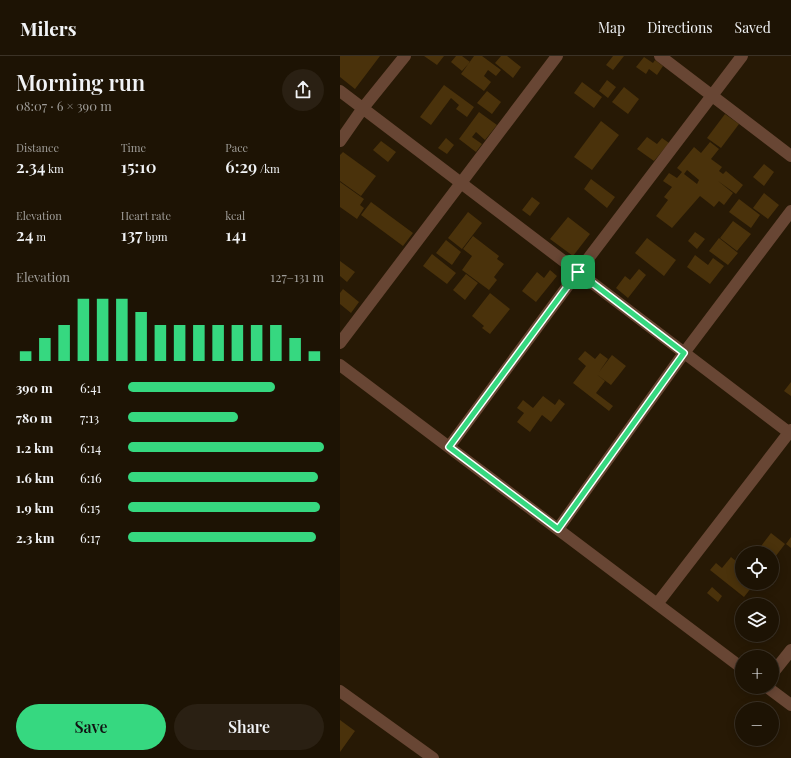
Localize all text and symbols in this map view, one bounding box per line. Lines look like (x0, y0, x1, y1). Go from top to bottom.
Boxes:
text: Milers (20, 15, 76, 41)
text: Map (598, 18, 625, 37)
text: Directions (647, 18, 713, 37)
text: Saved (735, 18, 771, 37)
text: Morning run (16, 67, 145, 97)
button: share (282, 69, 324, 111)
text: 08:07 · 6 × 390 m (16, 97, 112, 114)
text: Distance (16, 140, 59, 155)
text: Time (121, 140, 146, 155)
text: Pace (225, 140, 248, 155)
text: 2.34 (16, 155, 46, 177)
text: 15:10 (121, 155, 156, 177)
text: 6:29 (225, 155, 257, 177)
text: km (46, 161, 64, 176)
text: /km (257, 161, 280, 176)
text: Elevation (16, 208, 62, 223)
text: Heart rate (121, 208, 171, 223)
text: kcal (225, 208, 245, 223)
text: 24 (16, 223, 33, 245)
text: 137 (121, 223, 142, 245)
text: 141 (225, 223, 247, 245)
text: m (33, 229, 46, 244)
text: bpm (142, 229, 168, 244)
pin (561, 255, 595, 289)
icon: arrive (567, 261, 589, 283)
text: Elevation (16, 268, 70, 285)
text: 127–131 m (270, 268, 324, 285)
text: 390 m (16, 379, 53, 396)
text: 6:41 (80, 379, 101, 396)
text: 780 m (16, 409, 52, 426)
text: 7:13 (80, 409, 99, 426)
text: 1.2 km (16, 439, 53, 456)
text: 6:14 (80, 439, 101, 456)
text: 1.6 km (16, 469, 54, 486)
text: 6:16 (80, 469, 102, 486)
text: 1.9 km (16, 499, 54, 516)
text: 6:15 (80, 499, 100, 516)
text: 2.3 km (16, 529, 54, 546)
text: 6:17 (80, 529, 100, 546)
map controls (735, 546, 779, 746)
button: locate (735, 546, 779, 590)
button: layers (735, 598, 779, 642)
button: + (735, 650, 779, 694)
button: − (735, 702, 779, 746)
button: Save (16, 704, 166, 750)
button: Share (174, 704, 324, 750)

